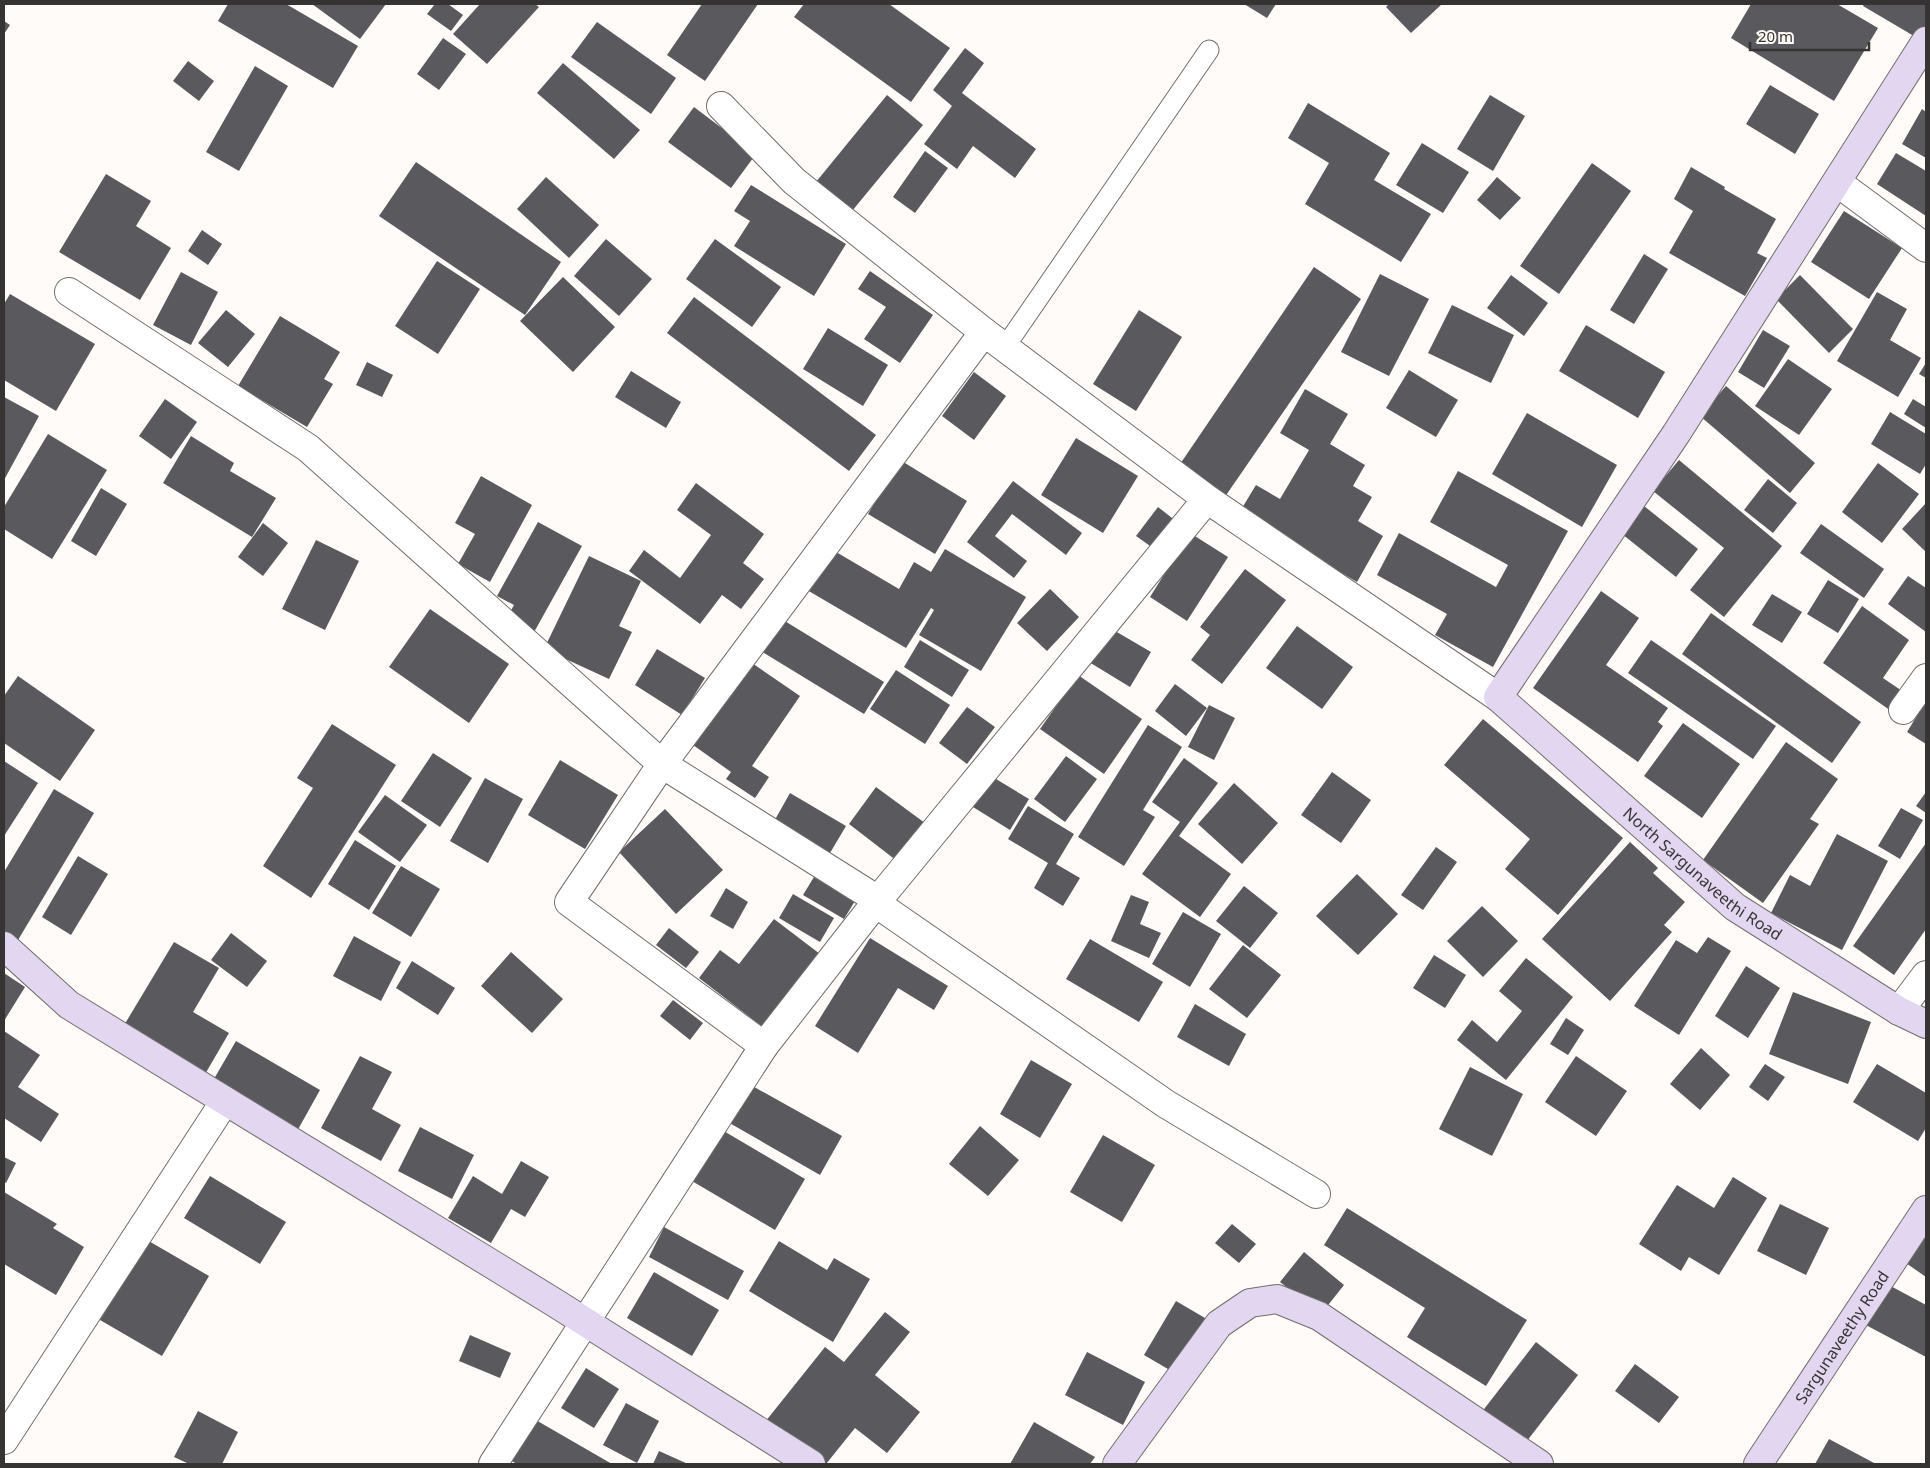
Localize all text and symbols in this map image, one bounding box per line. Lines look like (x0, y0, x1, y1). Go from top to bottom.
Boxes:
scale bar (1750, 20, 1869, 52)
text: 20 m (1758, 26, 1793, 46)
street label: North Sargunaveethi Road (1618, 802, 1786, 945)
street label: Sargunaveethy Road (1790, 1266, 1894, 1408)

